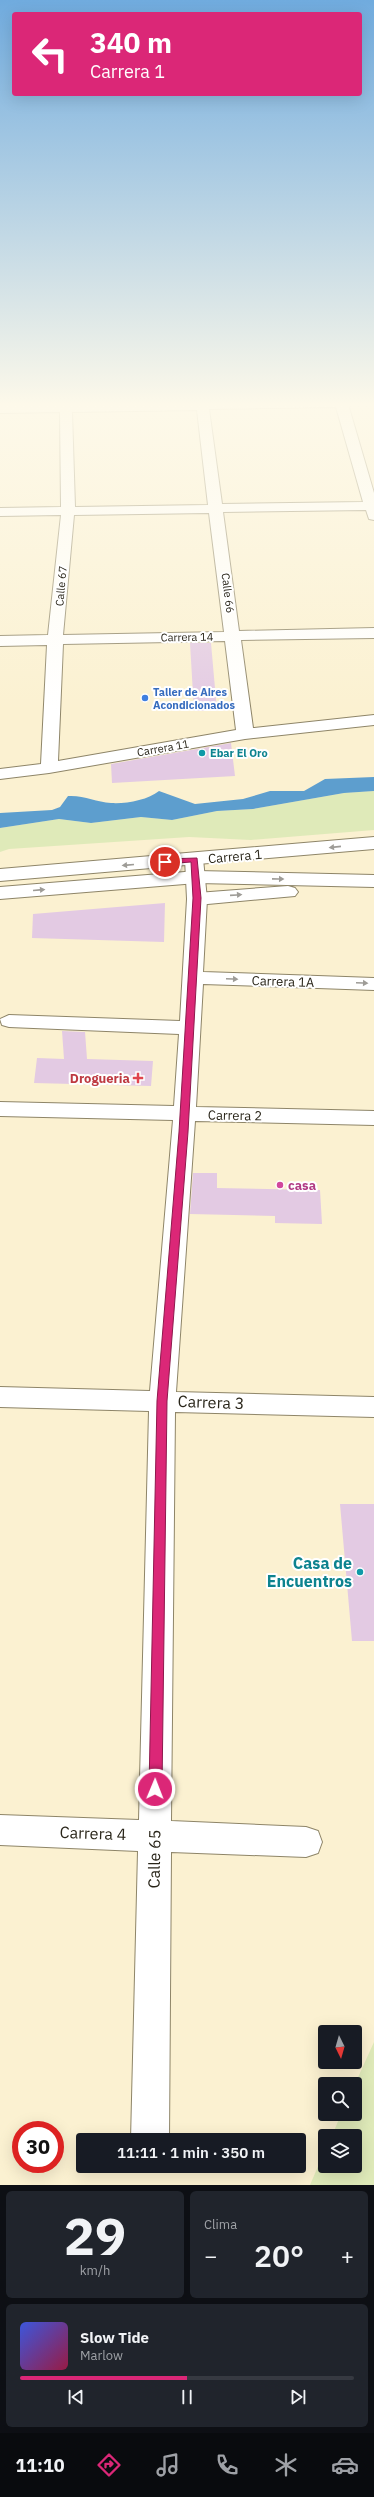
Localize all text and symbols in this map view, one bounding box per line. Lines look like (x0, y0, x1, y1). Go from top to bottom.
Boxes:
text: 340 m (90, 24, 172, 61)
icon: left (24, 28, 76, 80)
text: Carrera 1 (90, 60, 165, 83)
street label: Calle 67 (52, 565, 70, 607)
street label: Calle 66 (219, 572, 237, 614)
street label: Carrera 14 (161, 630, 214, 644)
place label: Taller de Aires Acondicionados (153, 685, 236, 712)
marker: Taller de Aires Acondicionados (140, 693, 150, 703)
street label: Carrera 11 (136, 736, 190, 759)
place label: Ebar El Oro (210, 746, 268, 760)
marker: Ebar El Oro (197, 748, 207, 758)
one-way arrow (329, 843, 341, 850)
pin (148, 845, 182, 879)
street label: Carrera 1 (207, 846, 263, 867)
icon: arrive (154, 851, 176, 873)
one-way arrow (122, 861, 134, 868)
one-way arrow (272, 876, 285, 882)
one-way arrow (33, 886, 45, 893)
one-way arrow (230, 892, 242, 899)
street label: Carrera 1A (251, 972, 315, 991)
one-way arrow (226, 976, 238, 983)
one-way arrow (356, 980, 369, 986)
place label: Drogueria (70, 1070, 130, 1087)
marker: Drogueria (133, 1073, 143, 1083)
street label: Carrera 2 (208, 1107, 262, 1124)
place label: casa (288, 1177, 316, 1194)
marker: casa (275, 1180, 285, 1190)
street label: Carrera 3 (177, 1391, 245, 1413)
place label: Casa de Encuentros (267, 1553, 352, 1591)
marker: Casa de Encuentros (355, 1567, 365, 1577)
position arrow (134, 1768, 176, 1810)
street label: Carrera 4 (59, 1822, 127, 1844)
street label: Calle 65 (143, 1829, 165, 1889)
north arrow (318, 2025, 362, 2069)
map controls (318, 2025, 362, 2173)
button: search (318, 2077, 362, 2121)
speed limit sign: 30 (12, 2121, 64, 2173)
button: layers (318, 2129, 362, 2173)
text: 11:11 · 1 min · 350 m (117, 2143, 265, 2162)
text: 29 (64, 2202, 126, 2269)
text: Clima (204, 2216, 237, 2233)
text: 20° (254, 2236, 304, 2275)
text: − (204, 2241, 217, 2270)
text: + (341, 2241, 354, 2270)
text: km/h (80, 2262, 110, 2279)
text: Slow Tide (80, 2328, 149, 2347)
text: Marlow (80, 2347, 123, 2364)
icon: previous (65, 2386, 87, 2408)
icon: pause (176, 2386, 198, 2408)
icon: next (287, 2386, 309, 2408)
icon: directions (95, 2451, 123, 2479)
icon: music (154, 2451, 182, 2479)
icon: phone (213, 2451, 241, 2479)
icon: climate (272, 2451, 300, 2479)
icon: car (331, 2451, 359, 2479)
text: 11:10 (15, 2454, 65, 2477)

